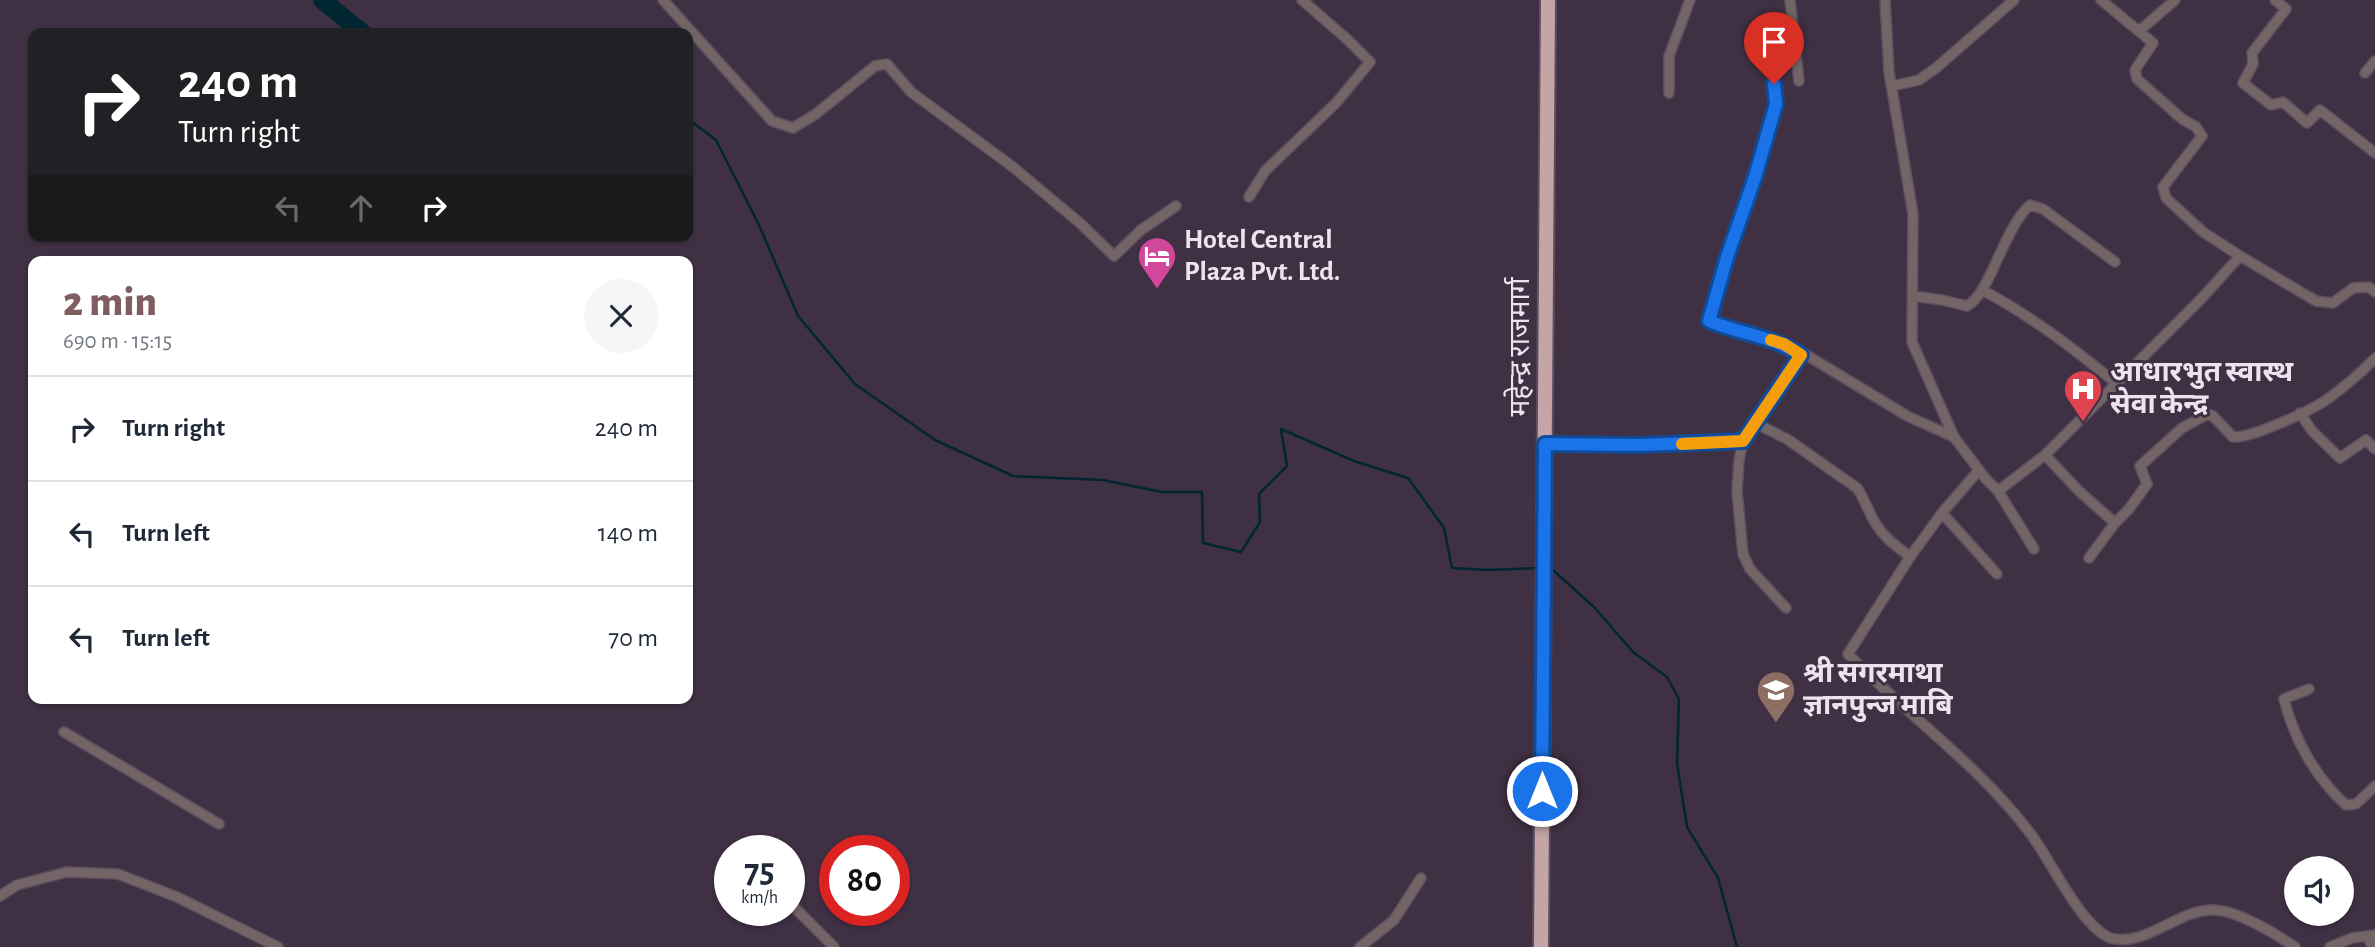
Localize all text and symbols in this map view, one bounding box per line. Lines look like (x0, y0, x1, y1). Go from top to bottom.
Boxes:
pin (1744, 12.0, 1804, 84)
icon: arrive (1755, 23, 1793, 61)
icon: right (63, 56, 154, 147)
text: 240 m (178, 58, 298, 107)
text: Turn right (178, 116, 300, 148)
icon: left (269, 189, 307, 227)
icon: ahead (342, 189, 380, 227)
icon: right (415, 189, 453, 227)
place label: Hotel Central Plaza Pvt. Ltd. (1184, 226, 1340, 286)
hotel icon: Hotel Central Plaza Pvt. Ltd. (1136, 235, 1178, 290)
street label: महेन्द्र राजमार्ग (1503, 276, 1535, 417)
button: close (584, 279, 658, 353)
text: 2 min (63, 281, 157, 323)
text: 690 m · 15:15 (63, 330, 172, 353)
place label: आधारभुत स्वास्थ सेवा केन्द्र (2110, 359, 2294, 419)
hospital icon: आधारभुत स्वास्थ सेवा केन्द्र (2062, 368, 2104, 423)
icon: right (63, 410, 101, 448)
text: Turn right (122, 415, 225, 441)
text: 240 m (595, 415, 658, 441)
icon: left (63, 515, 101, 553)
text: Turn left (122, 520, 210, 546)
text: 140 m (598, 520, 658, 546)
icon: left (63, 620, 101, 658)
text: Turn left (122, 625, 210, 651)
text: 70 m (608, 625, 658, 651)
place label: श्री सगरमाथा ज्ञानपुन्ज माबि (1803, 656, 1953, 722)
school or university icon: श्री सगरमाथा ज्ञानपुन्ज माबि (1755, 669, 1797, 724)
position arrow (1505, 754, 1579, 828)
speed limit sign: 80 (819, 835, 910, 926)
text: 75 (744, 854, 775, 889)
map controls (2284, 856, 2354, 926)
button: sound (2284, 856, 2354, 926)
text: km/h (741, 889, 778, 907)

